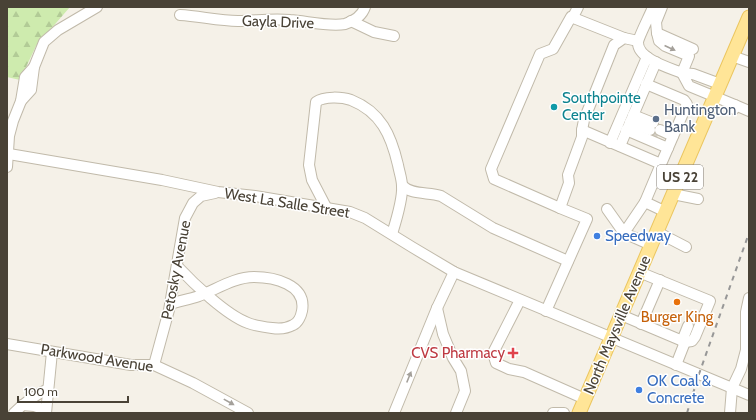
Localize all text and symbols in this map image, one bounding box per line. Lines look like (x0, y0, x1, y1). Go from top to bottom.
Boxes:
street label: Gayla Drive (242, 12, 315, 32)
one-way arrow (665, 45, 676, 51)
place label: Southpointe Center (562, 89, 641, 124)
place label: Huntington Bank (664, 101, 736, 136)
marker: Southpointe Center (549, 102, 559, 112)
marker: Huntington Bank (651, 114, 661, 124)
road number: US 22 (657, 165, 703, 189)
street label: West La Salle Street (223, 184, 351, 222)
street label: Petosky Avenue (158, 219, 195, 321)
place label: Speedway (605, 227, 671, 245)
marker: Speedway (592, 231, 602, 241)
street label: North Maysville Avenue (580, 253, 654, 397)
marker: Burger King (672, 297, 682, 307)
place label: Burger King (641, 308, 714, 326)
street label: Parkwood Avenue (39, 340, 155, 376)
place label: CVS Pharmacy (411, 344, 505, 362)
marker: CVS Pharmacy (508, 348, 518, 358)
one-way arrow (406, 370, 412, 382)
place label: OK Coal & Concrete (647, 372, 711, 407)
scale bar (18, 378, 128, 404)
text: 100 m (24, 384, 58, 399)
marker: OK Coal & Concrete (634, 385, 644, 395)
one-way arrow (223, 399, 234, 406)

